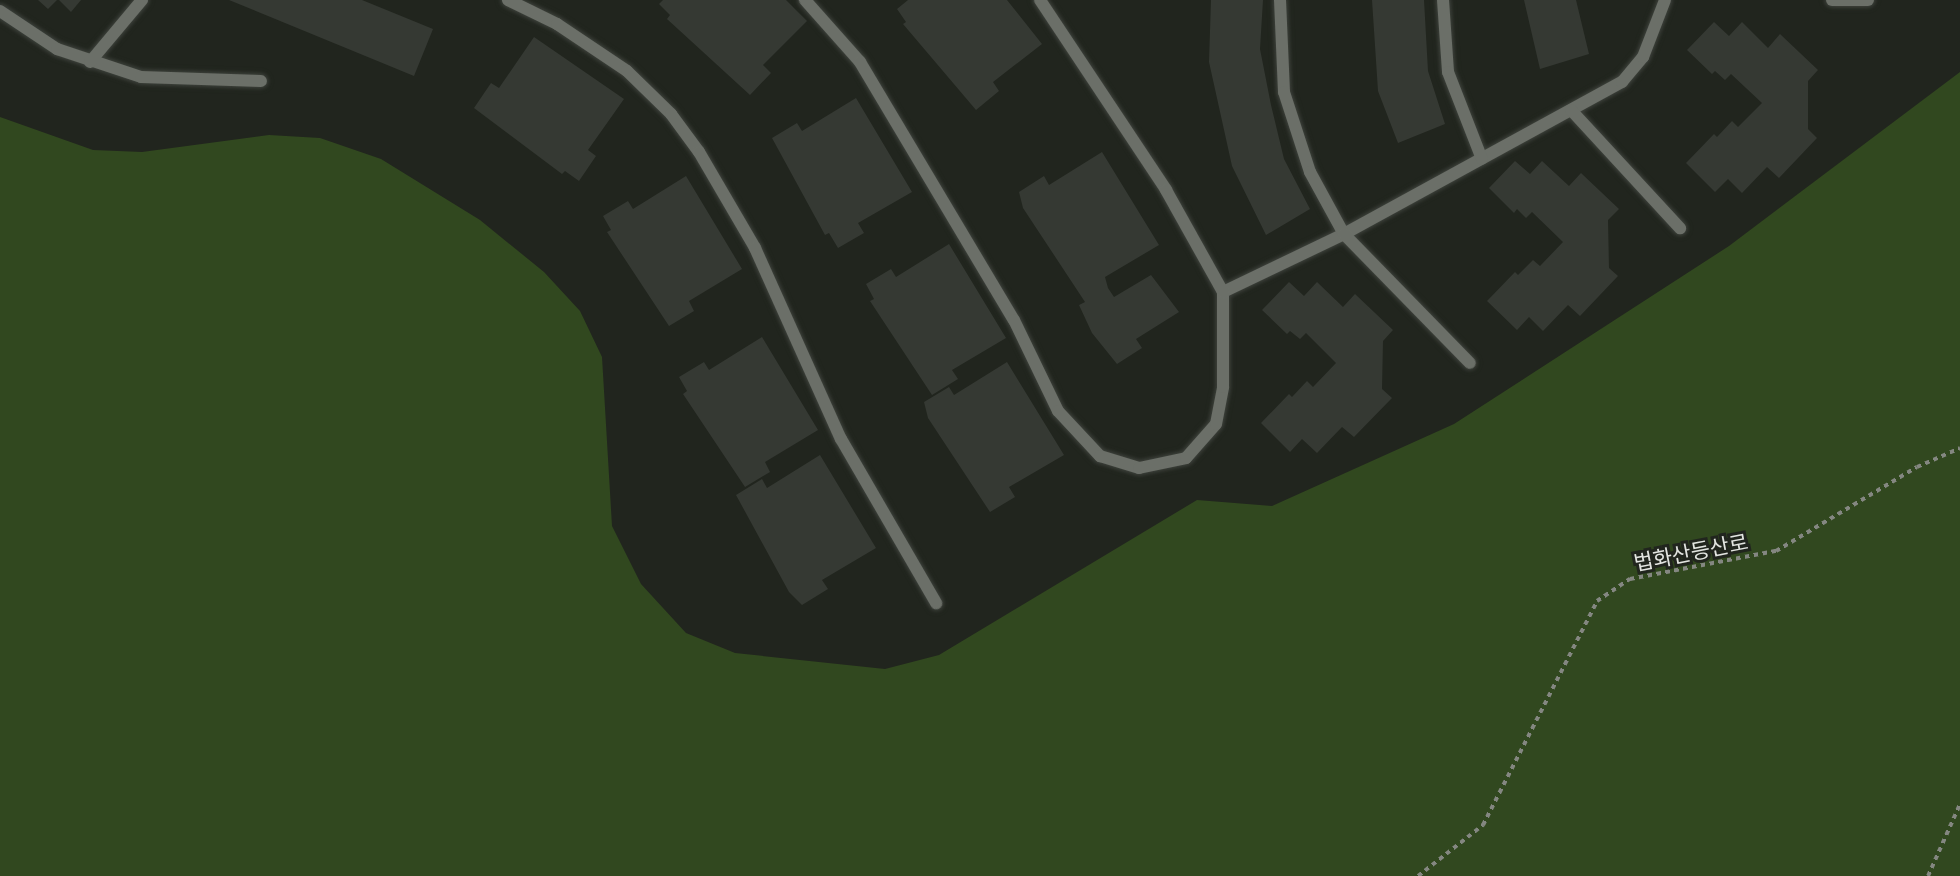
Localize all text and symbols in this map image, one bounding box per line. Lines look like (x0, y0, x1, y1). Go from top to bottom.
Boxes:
street label: 법화산등산로 (1632, 530, 1750, 576)

